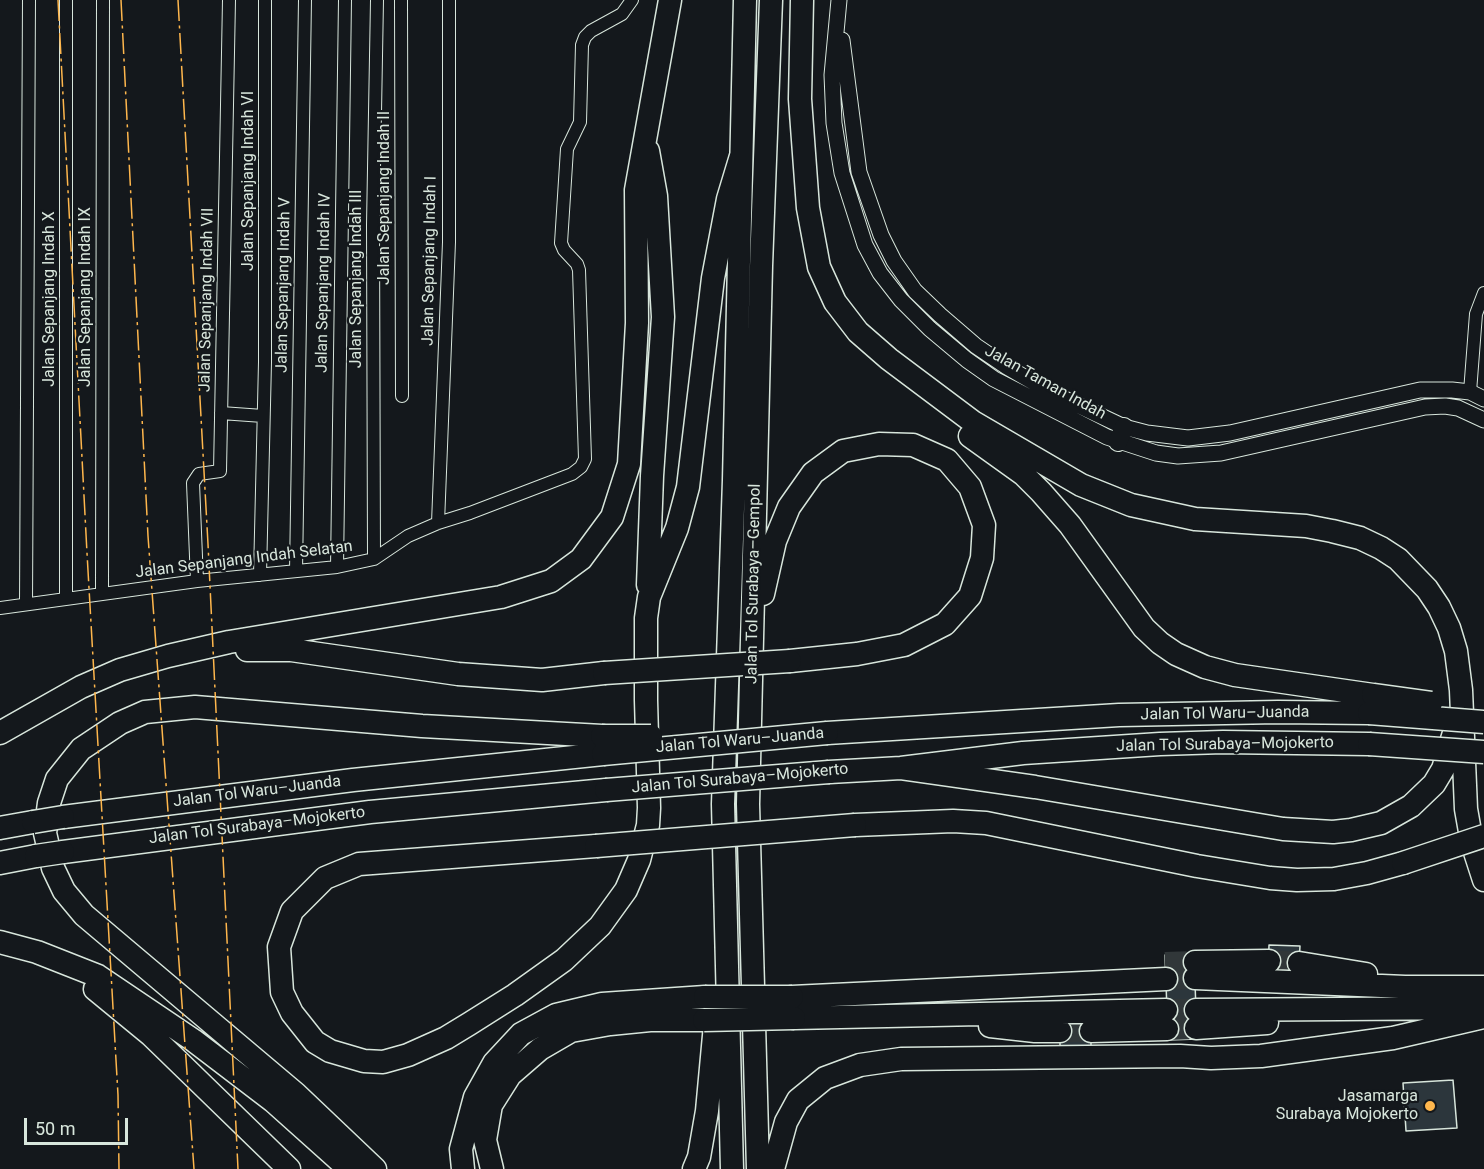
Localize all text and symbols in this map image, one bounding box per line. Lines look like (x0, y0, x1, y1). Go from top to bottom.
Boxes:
street label: Jalan Sepanjang Indah VI (239, 91, 259, 271)
street label: Jalan Sepanjang Indah II (375, 111, 395, 285)
street label: Jalan Sepanjang Indah I (419, 176, 441, 346)
street label: Jalan Sepanjang Indah III (347, 190, 367, 368)
street label: Jalan Sepanjang Indah IV (313, 193, 335, 373)
street label: Jalan Sepanjang Indah V (273, 197, 295, 373)
street label: Jalan Sepanjang Indah IX (76, 207, 96, 387)
street label: Jalan Sepanjang Indah VII (196, 208, 218, 392)
street label: Jalan Sepanjang Indah X (40, 211, 60, 387)
street label: Jalan Taman Indah (981, 342, 1109, 424)
street label: Jalan Tol Surabaya–Gempol (743, 484, 765, 684)
street label: Jalan Sepanjang Indah Selatan (134, 537, 354, 583)
street label: Jalan Tol Waru–Juanda (1140, 703, 1310, 725)
street label: Jalan Tol Waru–Juanda (655, 724, 825, 758)
street label: Jalan Tol Surabaya–Mojokerto (1116, 734, 1334, 756)
street label: Jalan Tol Surabaya–Mojokerto (631, 760, 849, 798)
street label: Jalan Tol Waru–Juanda (172, 772, 342, 812)
street label: Jalan Tol Surabaya–Mojokerto (148, 803, 366, 849)
place label: Jasamarga Surabaya Mojokerto (1276, 1087, 1418, 1125)
marker: Jasamarga Surabaya Mojokerto (1423, 1099, 1437, 1113)
scale bar (27, 1106, 130, 1144)
text: 50 m (35, 1118, 75, 1139)

